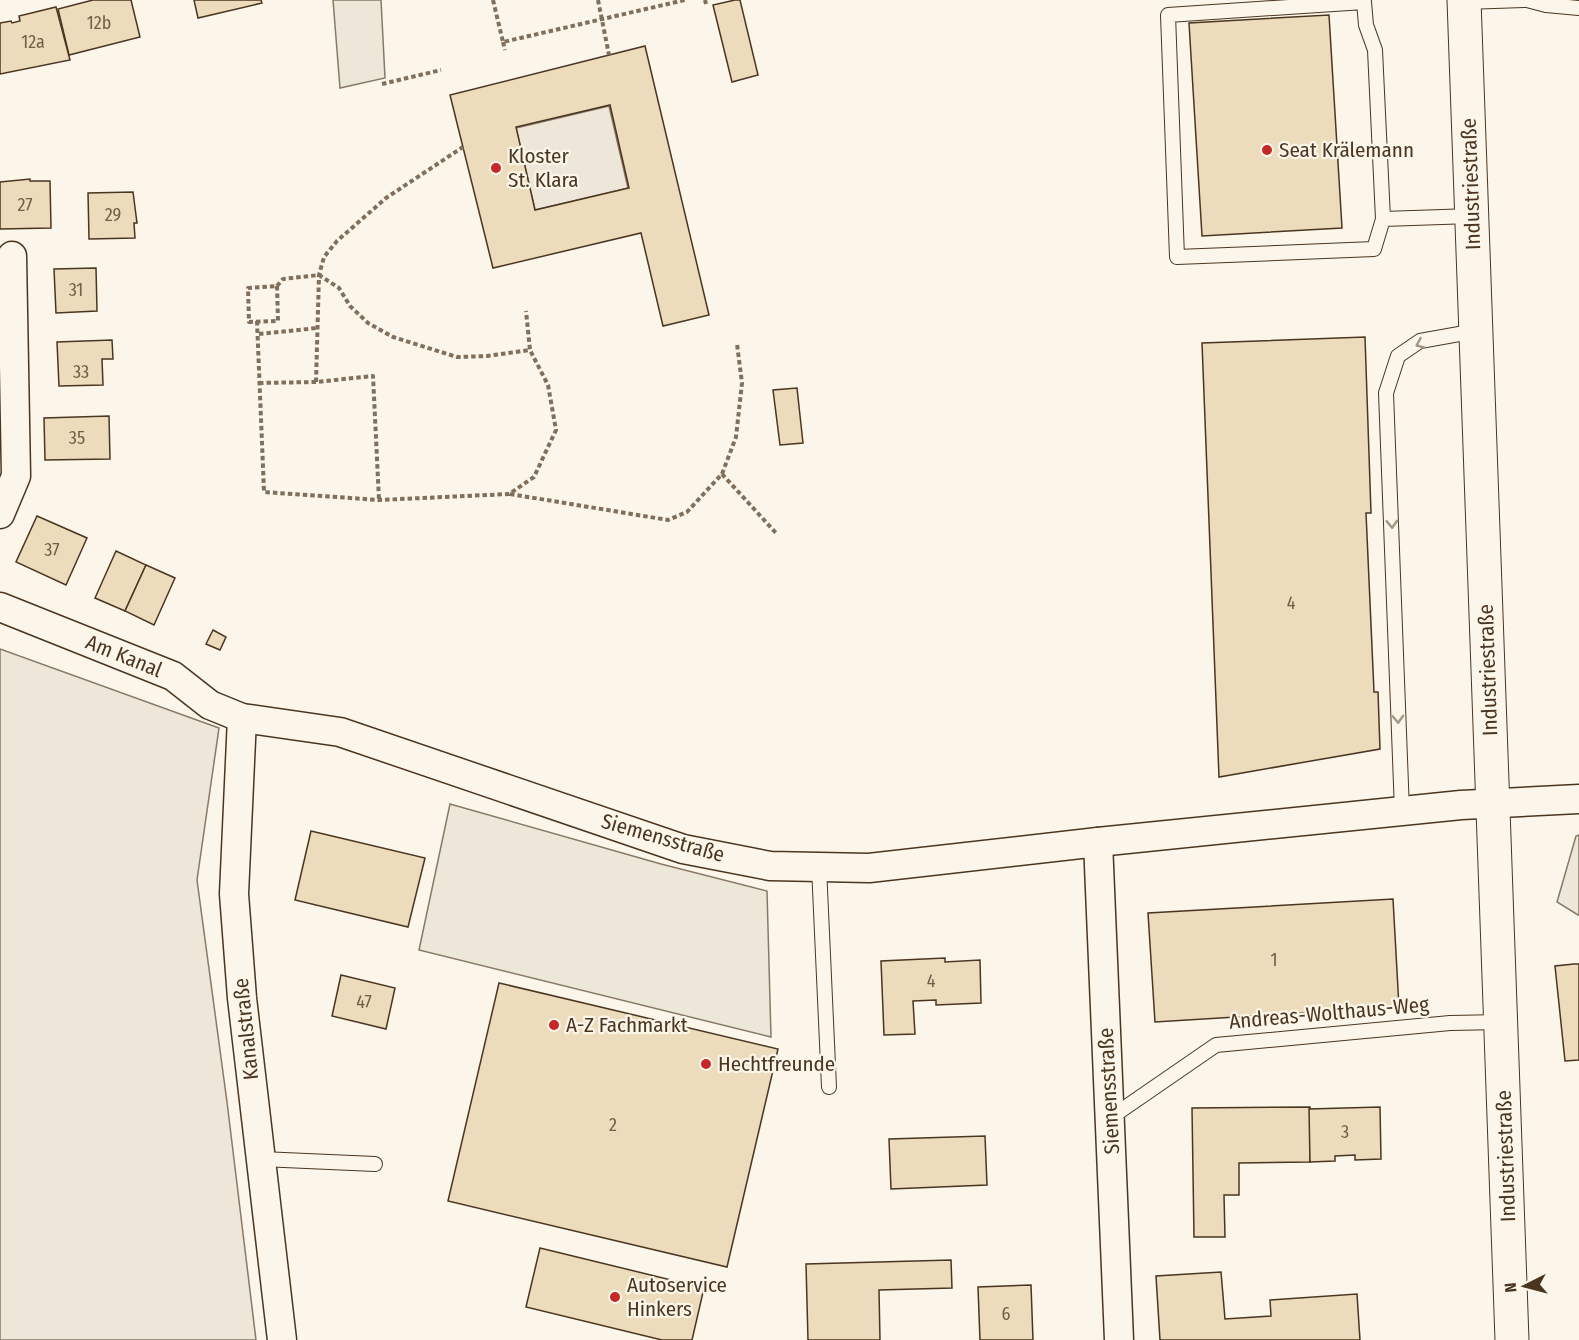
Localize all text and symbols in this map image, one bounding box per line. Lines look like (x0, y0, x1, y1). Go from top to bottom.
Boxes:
house number: 12b (87, 12, 111, 34)
house number: 12a (21, 31, 45, 53)
street label: Industriestraße (1456, 118, 1486, 250)
place label: Seat Krälemann (1279, 137, 1414, 163)
place label: Kloster St. Klara (508, 143, 579, 193)
marker: Seat Krälemann (1260, 143, 1274, 157)
marker: Kloster St. Klara (489, 161, 503, 175)
house number: 27 (17, 194, 33, 216)
house number: 29 (105, 204, 121, 226)
house number: 31 (69, 279, 83, 301)
one-way arrow (1415, 336, 1426, 348)
house number: 33 (73, 361, 89, 383)
house number: 35 (69, 427, 85, 449)
one-way arrow (1385, 519, 1398, 528)
house number: 37 (44, 539, 60, 561)
house number: 4 (1287, 592, 1296, 614)
street label: Industriestraße (1473, 604, 1503, 736)
street label: Am Kanal (82, 629, 166, 683)
one-way arrow (1392, 714, 1405, 723)
street label: Siemensstraße (598, 808, 728, 868)
house number: 1 (1270, 949, 1278, 971)
house number: 4 (927, 970, 936, 992)
street label: Kanalstraße (228, 977, 264, 1081)
house number: 47 (356, 991, 372, 1013)
street label: Andreas-Wolthaus-Weg (1228, 991, 1430, 1035)
place label: A-Z Fachmarkt (566, 1012, 688, 1038)
marker: A-Z Fachmarkt (547, 1018, 561, 1032)
street label: Siemensstraße (1093, 1027, 1125, 1155)
place label: Hechtfreunde (718, 1051, 835, 1077)
marker: Hechtfreunde (699, 1057, 713, 1071)
street label: Industriestraße (1491, 1090, 1521, 1222)
house number: 2 (609, 1114, 617, 1136)
house number: 3 (1341, 1121, 1349, 1143)
north arrow (1495, 1256, 1555, 1316)
place label: Autoservice Hinkers (627, 1272, 727, 1322)
text: N (1501, 1282, 1521, 1293)
marker: Autoservice Hinkers (608, 1290, 622, 1304)
house number: 6 (1002, 1303, 1011, 1325)

